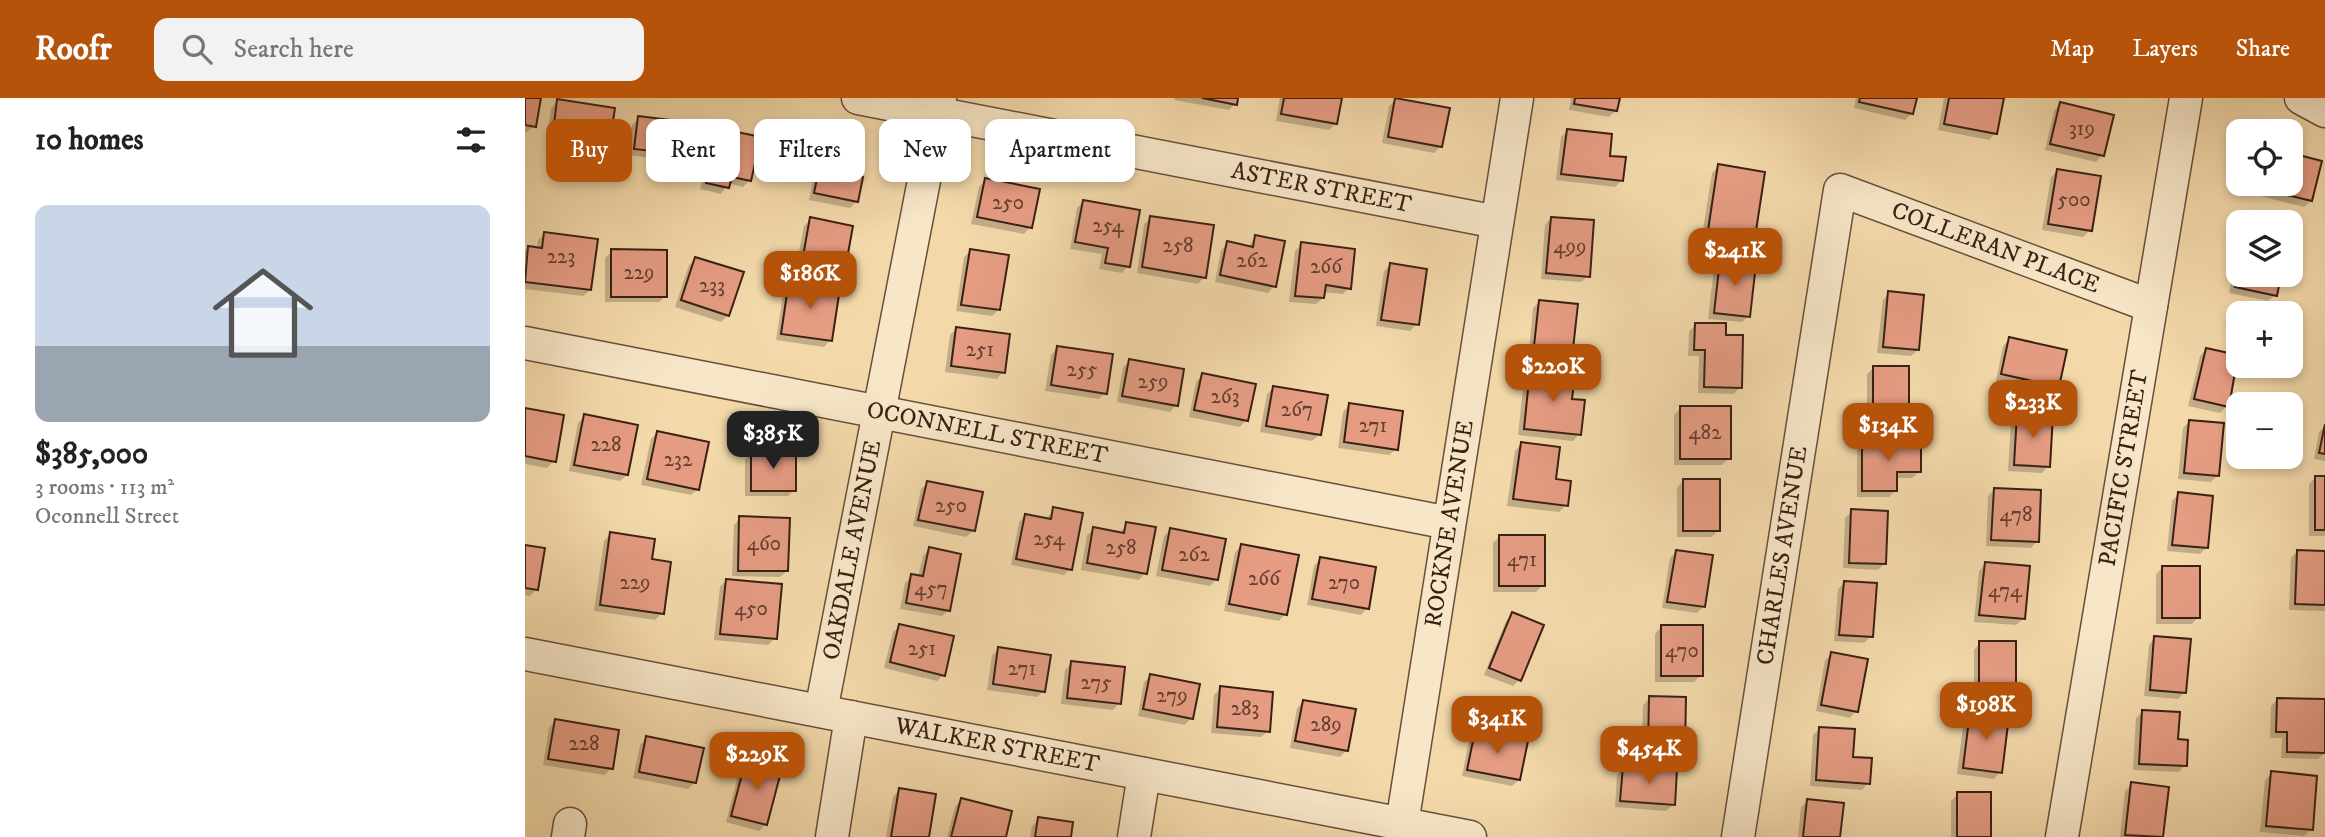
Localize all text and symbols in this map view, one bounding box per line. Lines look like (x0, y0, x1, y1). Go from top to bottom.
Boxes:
search box (154, 18, 644, 81)
text: Roofr (35, 29, 112, 70)
icon: search (178, 30, 216, 68)
text: Search here (234, 33, 354, 66)
text: Map (2050, 34, 2094, 64)
text: Layers (2132, 34, 2198, 64)
text: Share (2236, 34, 2290, 64)
house number: 319 (2069, 116, 2095, 142)
chip: Buy (546, 119, 632, 182)
chip: Rent (646, 119, 740, 182)
chip: Filters (754, 119, 865, 182)
chip: New (879, 119, 971, 182)
chip: Apartment (985, 119, 1135, 182)
map controls (2226, 119, 2303, 469)
button: locate (2226, 119, 2303, 196)
icon: filters (452, 121, 490, 159)
text: 10 homes (35, 122, 144, 159)
street label: ASTER STREET (1229, 156, 1414, 220)
house number: 500 (2057, 187, 2091, 213)
house number: 250 (992, 190, 1024, 216)
street label: COLLERAN PLACE (1887, 196, 2104, 301)
button: layers (2226, 210, 2303, 287)
house number: 254 (1092, 213, 1125, 239)
pin: $241K (1686, 228, 1784, 288)
house number: 258 (1162, 233, 1194, 259)
house number: 499 (1553, 234, 1587, 260)
text: $241K (1704, 236, 1766, 265)
house number: 223 (547, 244, 575, 270)
house number: 262 (1236, 248, 1268, 274)
icon: home (200, 250, 326, 376)
pin: $186K (761, 252, 859, 311)
house number: 266 (1310, 254, 1343, 280)
text: $186K (780, 259, 840, 288)
house number: 229 (623, 260, 655, 286)
house number: 233 (699, 273, 725, 299)
button: + (2226, 301, 2303, 378)
house number: 251 (966, 337, 994, 363)
pin: $220K (1504, 344, 1602, 404)
text: $220K (1521, 352, 1585, 381)
house number: 255 (1066, 357, 1098, 383)
street label: PACIFIC STREET (2093, 368, 2155, 569)
house number: 259 (1137, 369, 1169, 395)
pin: $233K (1984, 380, 2082, 440)
house number: 263 (1210, 384, 1240, 410)
text: $233K (2004, 388, 2062, 417)
button: − (2226, 392, 2303, 469)
street label: OCONNELL STREET (864, 395, 1110, 471)
house number: 267 (1281, 397, 1313, 423)
pin: $134K (1839, 404, 1937, 463)
text: $134K (1859, 411, 1917, 440)
pin: $385K (724, 412, 822, 471)
house number: 271 (1359, 413, 1387, 439)
street label: ROCKNE AVENUE (1418, 418, 1481, 630)
text: $385K (743, 419, 803, 448)
house number: 482 (1689, 420, 1722, 446)
house number: 228 (590, 432, 622, 458)
text: $385,000 (35, 436, 148, 473)
street label: OAKDALE AVENUE (816, 437, 888, 663)
street label: CHARLES AVENUE (1750, 444, 1814, 667)
house number: 232 (664, 447, 693, 473)
text: 3 rooms · 113 m² (35, 473, 174, 502)
house number: 250 (935, 493, 967, 519)
text: Oconnell Street (35, 502, 179, 531)
house number: 478 (2000, 502, 2032, 528)
house number: 254 (1033, 526, 1066, 552)
house number: 460 (747, 531, 781, 557)
house number: 258 (1105, 535, 1137, 561)
house number: 262 (1178, 542, 1210, 568)
house number: 471 (1507, 547, 1537, 573)
house number: 266 (1248, 566, 1281, 592)
house number: 229 (619, 570, 651, 596)
house number: 270 (1328, 570, 1360, 596)
house number: 457 (914, 576, 948, 602)
house number: 474 (1988, 578, 2023, 604)
house number: 450 (734, 596, 768, 622)
house number: 251 (908, 636, 936, 662)
house number: 470 (1665, 638, 1699, 664)
house number: 271 (1008, 656, 1036, 682)
house number: 275 (1080, 670, 1112, 696)
pin: $198K (1937, 682, 2035, 742)
house number: 279 (1156, 683, 1188, 709)
text: $198K (1956, 690, 2016, 719)
house number: 283 (1231, 696, 1259, 722)
pin: $341K (1448, 696, 1546, 756)
text: $341K (1468, 704, 1526, 733)
street label: WALKER STREET (891, 711, 1102, 780)
house number: 289 (1310, 712, 1342, 738)
pin: $454K (1600, 726, 1698, 786)
house number: 228 (568, 731, 600, 757)
pin: $229K (708, 732, 806, 792)
text: $454K (1616, 734, 1682, 763)
text: $229K (726, 740, 788, 769)

